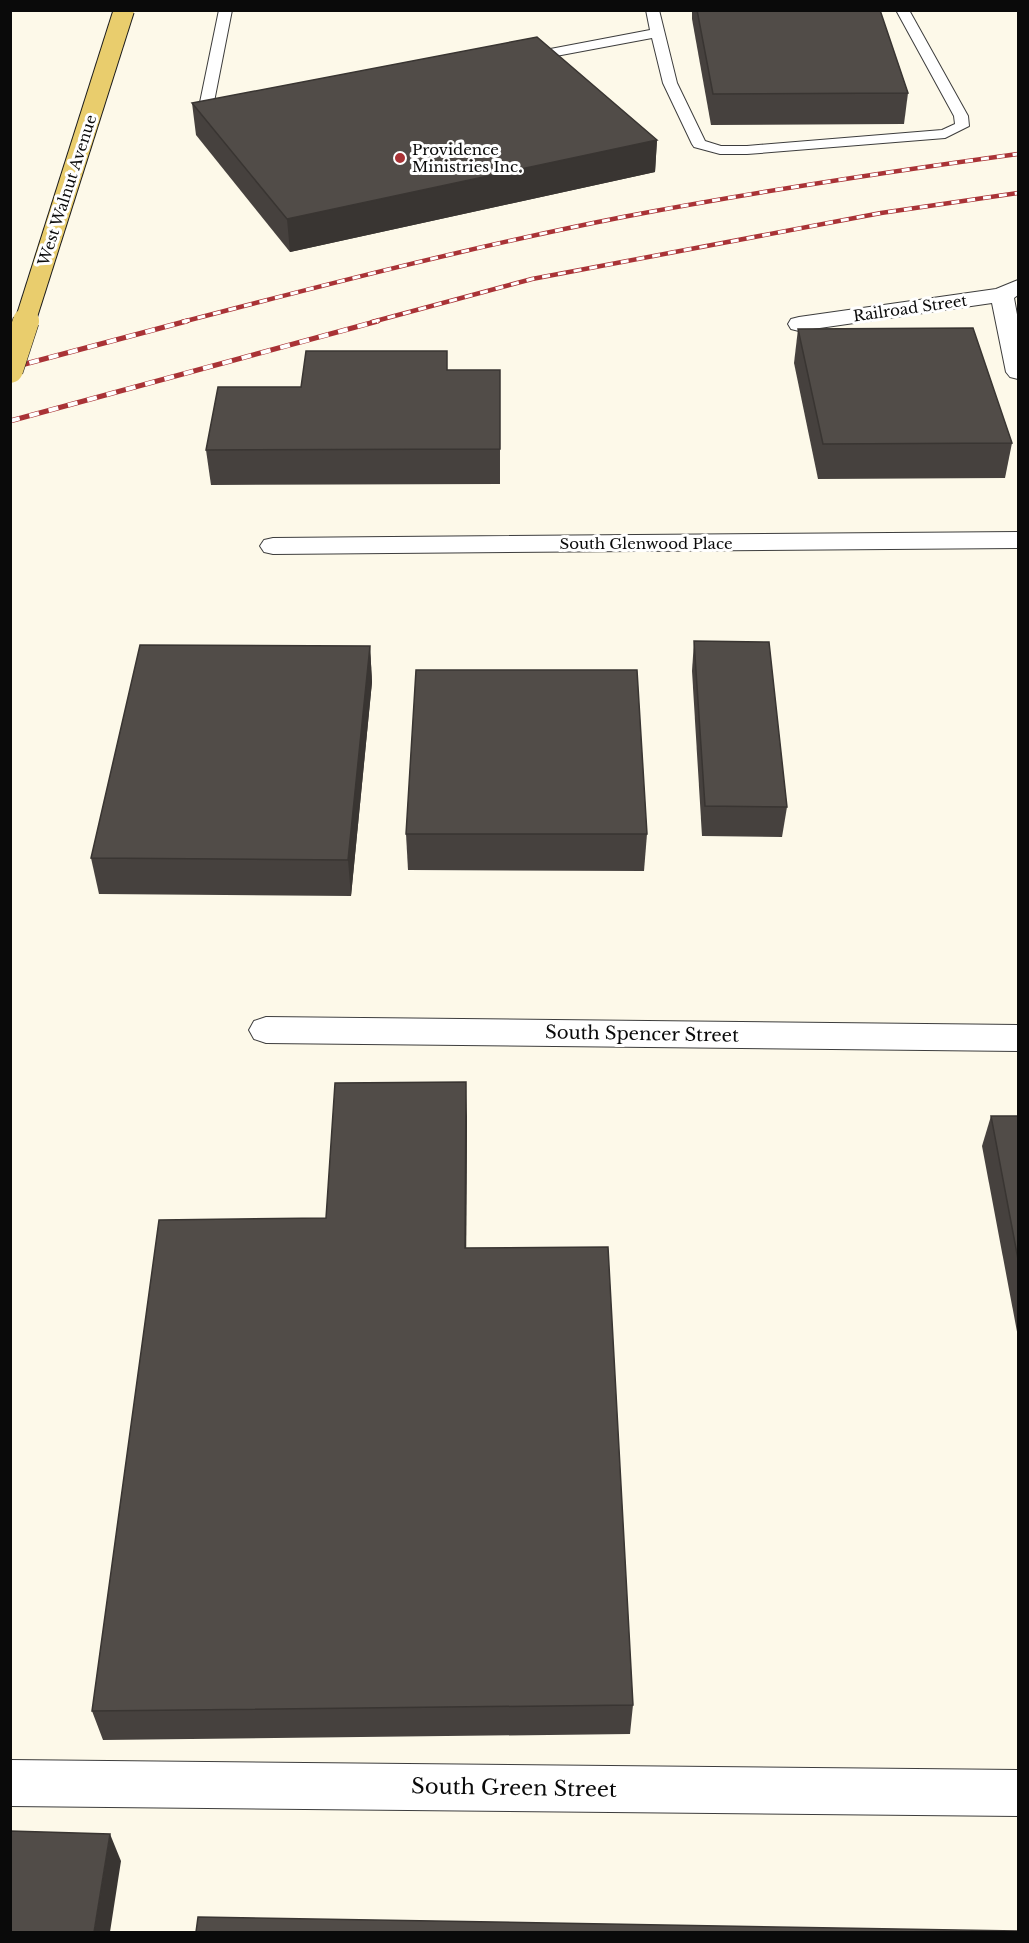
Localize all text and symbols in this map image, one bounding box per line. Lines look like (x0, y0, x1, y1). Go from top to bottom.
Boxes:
street label: West Walnut Avenue (33, 112, 100, 269)
place label: Providence Ministries Inc. (412, 140, 522, 176)
marker: Providence Ministries Inc. (393, 151, 407, 165)
street label: Railroad Street (852, 291, 968, 325)
street label: South Glenwood Place (559, 534, 733, 553)
street label: South Spencer Street (545, 1021, 739, 1047)
street label: South Green Street (411, 1773, 617, 1803)

